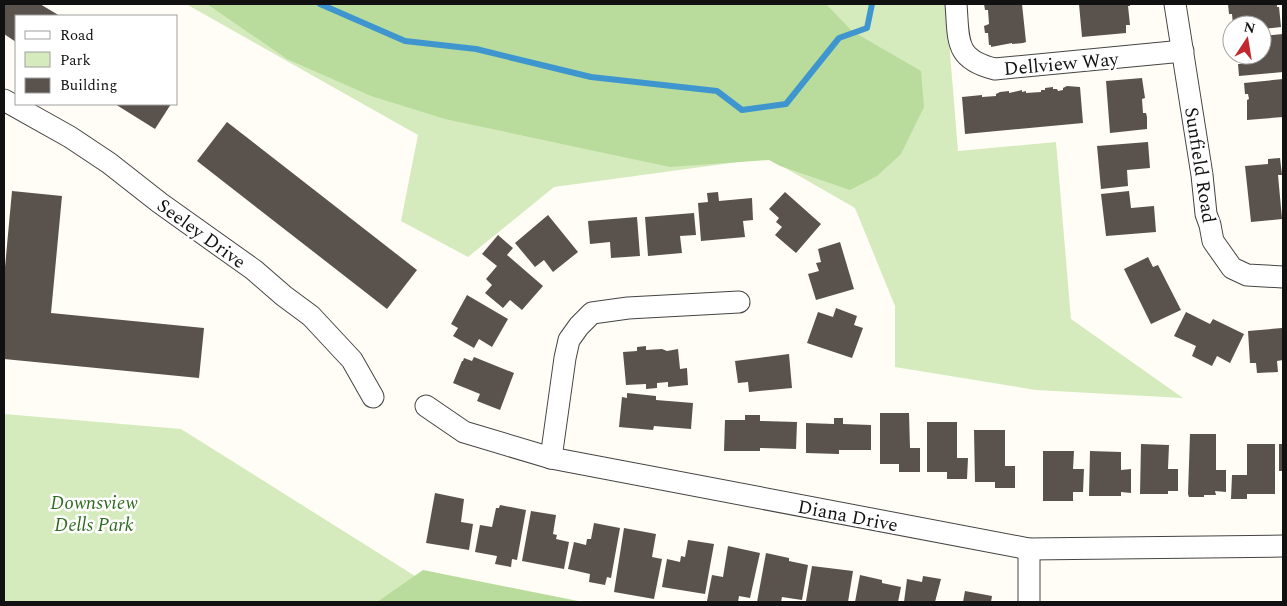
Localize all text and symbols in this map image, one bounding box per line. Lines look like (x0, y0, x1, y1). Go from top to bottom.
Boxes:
legend (15, 15, 178, 105)
north arrow (1222, 15, 1272, 65)
text: N (1242, 16, 1257, 39)
text: Road (60, 24, 94, 47)
street label: Dellview Way (1003, 45, 1121, 84)
text: Park (60, 49, 91, 72)
text: Building (60, 74, 117, 97)
street label: Sunfield Road (1176, 105, 1223, 225)
street label: Seeley Drive (151, 192, 252, 277)
park label: Downsview Dells Park (50, 489, 138, 540)
street label: Diana Drive (795, 493, 900, 540)

